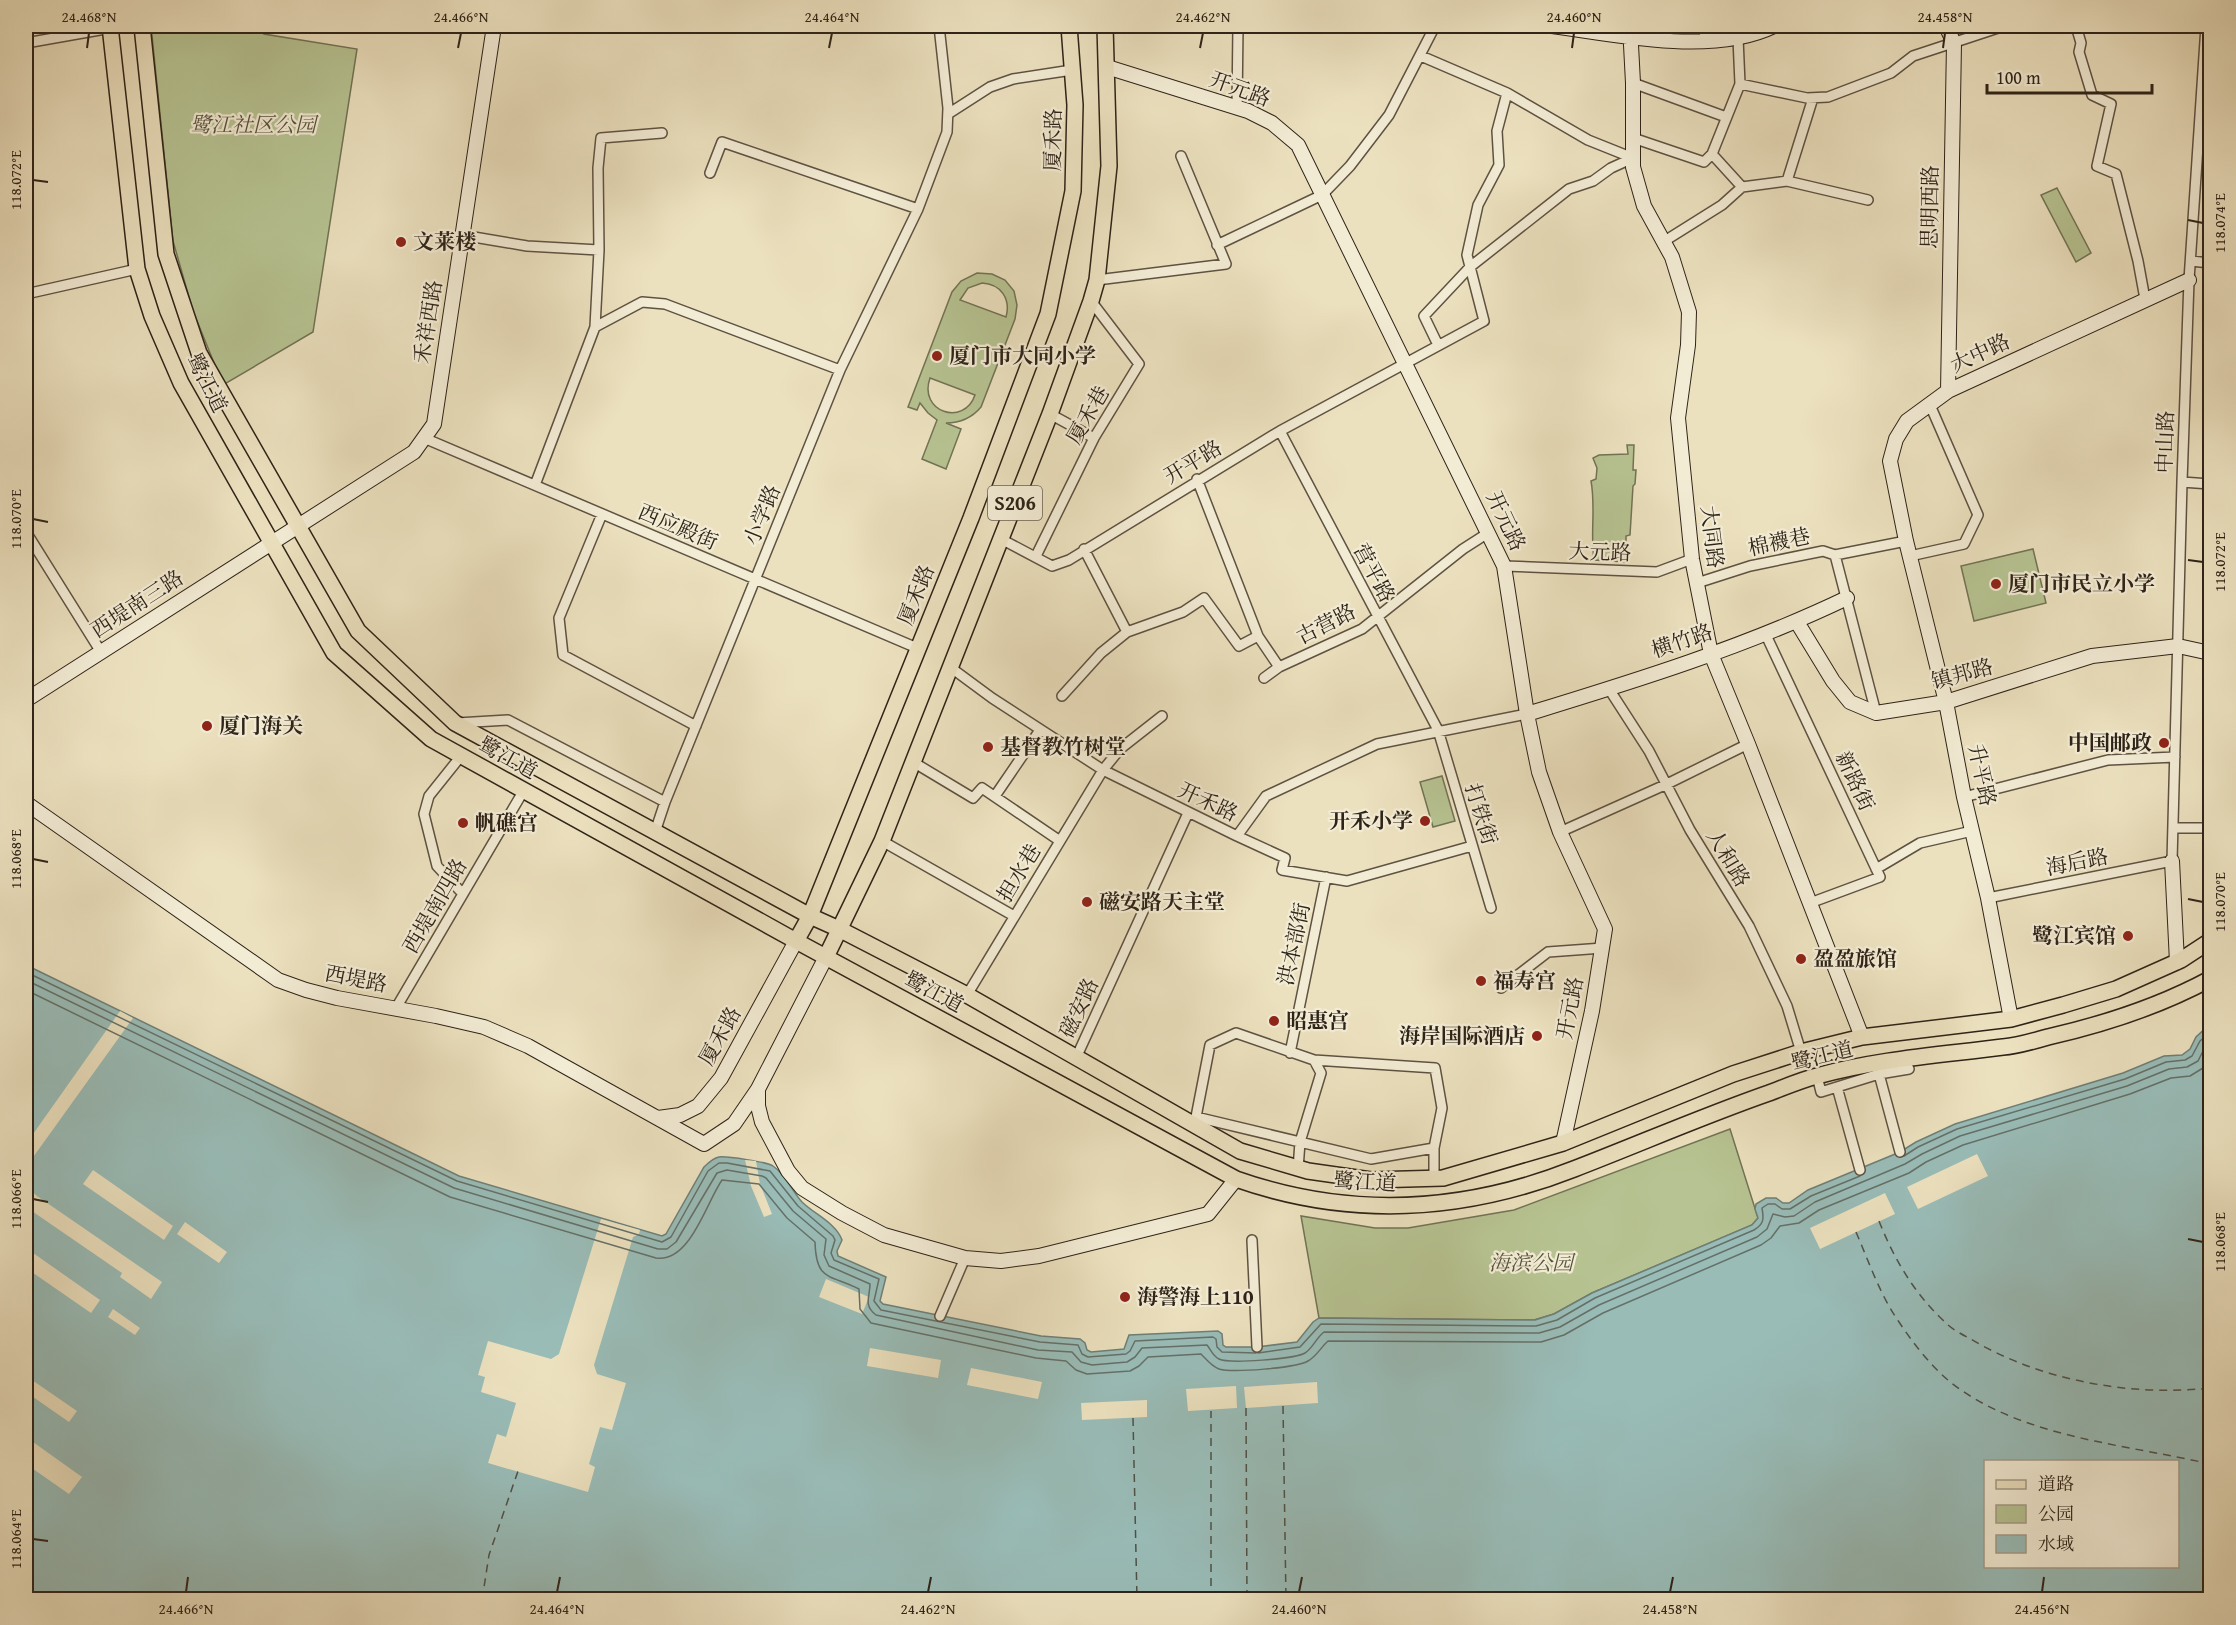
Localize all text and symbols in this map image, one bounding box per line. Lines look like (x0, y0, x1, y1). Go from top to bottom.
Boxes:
text: 24.468°N (62, 6, 117, 27)
text: 24.466°N (434, 6, 489, 27)
text: 24.464°N (805, 6, 860, 27)
text: 24.462°N (1176, 6, 1231, 27)
text: 24.460°N (1547, 6, 1602, 27)
text: 24.458°N (1918, 6, 1973, 27)
scale bar (1987, 57, 2152, 95)
street label: 开元路 (1205, 63, 1275, 114)
text: 100 m (1996, 64, 2041, 91)
street label: 厦禾路 (1036, 108, 1069, 172)
park label: 鹭江社区公园 (190, 109, 319, 140)
text: 118.072°E (5, 150, 26, 210)
street label: 思明西路 (1913, 165, 1946, 249)
text: 118.074°E (2209, 193, 2230, 253)
place label: 文莱楼 (413, 226, 476, 257)
marker: 文莱楼 (394, 235, 408, 249)
street label: 禾祥西路 (406, 278, 449, 366)
street label: 大中路 (1945, 325, 2015, 380)
place label: 厦门市大同小学 (949, 340, 1096, 371)
street label: 鹭江道 (179, 348, 236, 418)
marker: 厦门市大同小学 (930, 349, 944, 363)
street label: 厦禾巷 (1058, 380, 1117, 450)
street label: 中山路 (2148, 410, 2181, 474)
street label: 开平路 (1158, 432, 1228, 491)
street label: 小学路 (735, 480, 788, 550)
road number: S206 (988, 486, 1042, 520)
street label: 开元路 (1479, 486, 1534, 556)
text: 118.070°E (5, 489, 26, 549)
street label: 西应殿街 (633, 496, 723, 557)
street label: 大同路 (1693, 504, 1732, 570)
street label: 棉襪巷 (1745, 520, 1813, 563)
text: 118.072°E (2209, 532, 2230, 592)
street label: 大元路 (1568, 535, 1632, 568)
street label: 营平路 (1346, 538, 1403, 608)
street label: 厦禾路 (889, 560, 942, 630)
street label: 西堤南三路 (84, 562, 189, 645)
place label: 厦门市民立小学 (2008, 568, 2155, 599)
marker: 厦门市民立小学 (1989, 577, 2003, 591)
street label: 古营路 (1291, 595, 1361, 652)
street label: 横竹路 (1647, 616, 1717, 665)
street label: 镇邦路 (1927, 650, 1996, 697)
place label: 厦门海关 (219, 710, 303, 741)
marker: 厦门海关 (200, 719, 214, 733)
place label: 中国邮政 (2068, 727, 2152, 758)
street label: 鹭江道 (473, 729, 543, 786)
place label: 基督教竹树堂 (1000, 731, 1126, 762)
marker: 中国邮政 (2157, 736, 2171, 750)
marker: 基督教竹树堂 (981, 740, 995, 754)
street label: 升平路 (1961, 741, 2004, 809)
street label: 新路街 (1828, 746, 1883, 816)
street label: 开禾路 (1173, 774, 1243, 829)
street label: 打铁街 (1457, 779, 1506, 849)
place label: 开禾小学 (1329, 805, 1413, 836)
place label: 帆礁宫 (475, 807, 538, 838)
marker: 开禾小学 (1418, 814, 1432, 828)
marker: 帆礁宫 (456, 816, 470, 830)
street label: 人和路 (1699, 823, 1758, 893)
text: 118.068°E (5, 829, 26, 889)
street label: 担水巷 (989, 838, 1048, 908)
street label: 海后路 (2043, 840, 2111, 883)
street label: 西堤南四路 (395, 853, 474, 959)
text: 118.070°E (2209, 872, 2230, 932)
place label: 磁安路天主堂 (1099, 886, 1225, 917)
marker: 磁安路天主堂 (1080, 895, 1094, 909)
street label: 洪本部街 (1270, 900, 1317, 988)
place label: 鹭江宾馆 (2032, 920, 2116, 951)
marker: 鹭江宾馆 (2121, 929, 2135, 943)
place label: 盈盈旅馆 (1813, 943, 1897, 974)
marker: 盈盈旅馆 (1794, 952, 1808, 966)
street label: 西堤路 (322, 957, 390, 1000)
street label: 鹭江道 (899, 963, 969, 1020)
place label: 福寿宫 (1493, 965, 1556, 996)
street label: 磁安路 (1051, 973, 1106, 1043)
marker: 福寿宫 (1474, 974, 1488, 988)
street label: 开元路 (1548, 974, 1591, 1042)
street label: 厦禾路 (691, 1001, 748, 1071)
place label: 昭惠宫 (1286, 1005, 1349, 1036)
marker: 昭惠宫 (1267, 1014, 1281, 1028)
place label: 海岸国际酒店 (1399, 1020, 1525, 1051)
marker: 海岸国际酒店 (1530, 1029, 1544, 1043)
street label: 鹭江道 (1788, 1033, 1856, 1078)
street label: 鹭江道 (1333, 1164, 1397, 1199)
text: 118.066°E (5, 1169, 26, 1229)
text: 118.068°E (2209, 1212, 2230, 1272)
park label: 海滨公园 (1489, 1247, 1576, 1278)
place label: 海警海上110 (1137, 1281, 1254, 1312)
marker: 海警海上110 (1118, 1290, 1132, 1304)
legend (1984, 1460, 2179, 1568)
text: 道路 (2038, 1470, 2074, 1497)
text: 公园 (2038, 1500, 2074, 1527)
text: 118.064°E (5, 1509, 26, 1569)
text: 水域 (2038, 1530, 2074, 1557)
text: 24.466°N (159, 1598, 214, 1619)
text: 24.464°N (530, 1598, 585, 1619)
text: 24.462°N (901, 1598, 956, 1619)
text: 24.460°N (1272, 1598, 1327, 1619)
text: 24.458°N (1643, 1598, 1698, 1619)
text: 24.456°N (2015, 1598, 2070, 1619)

